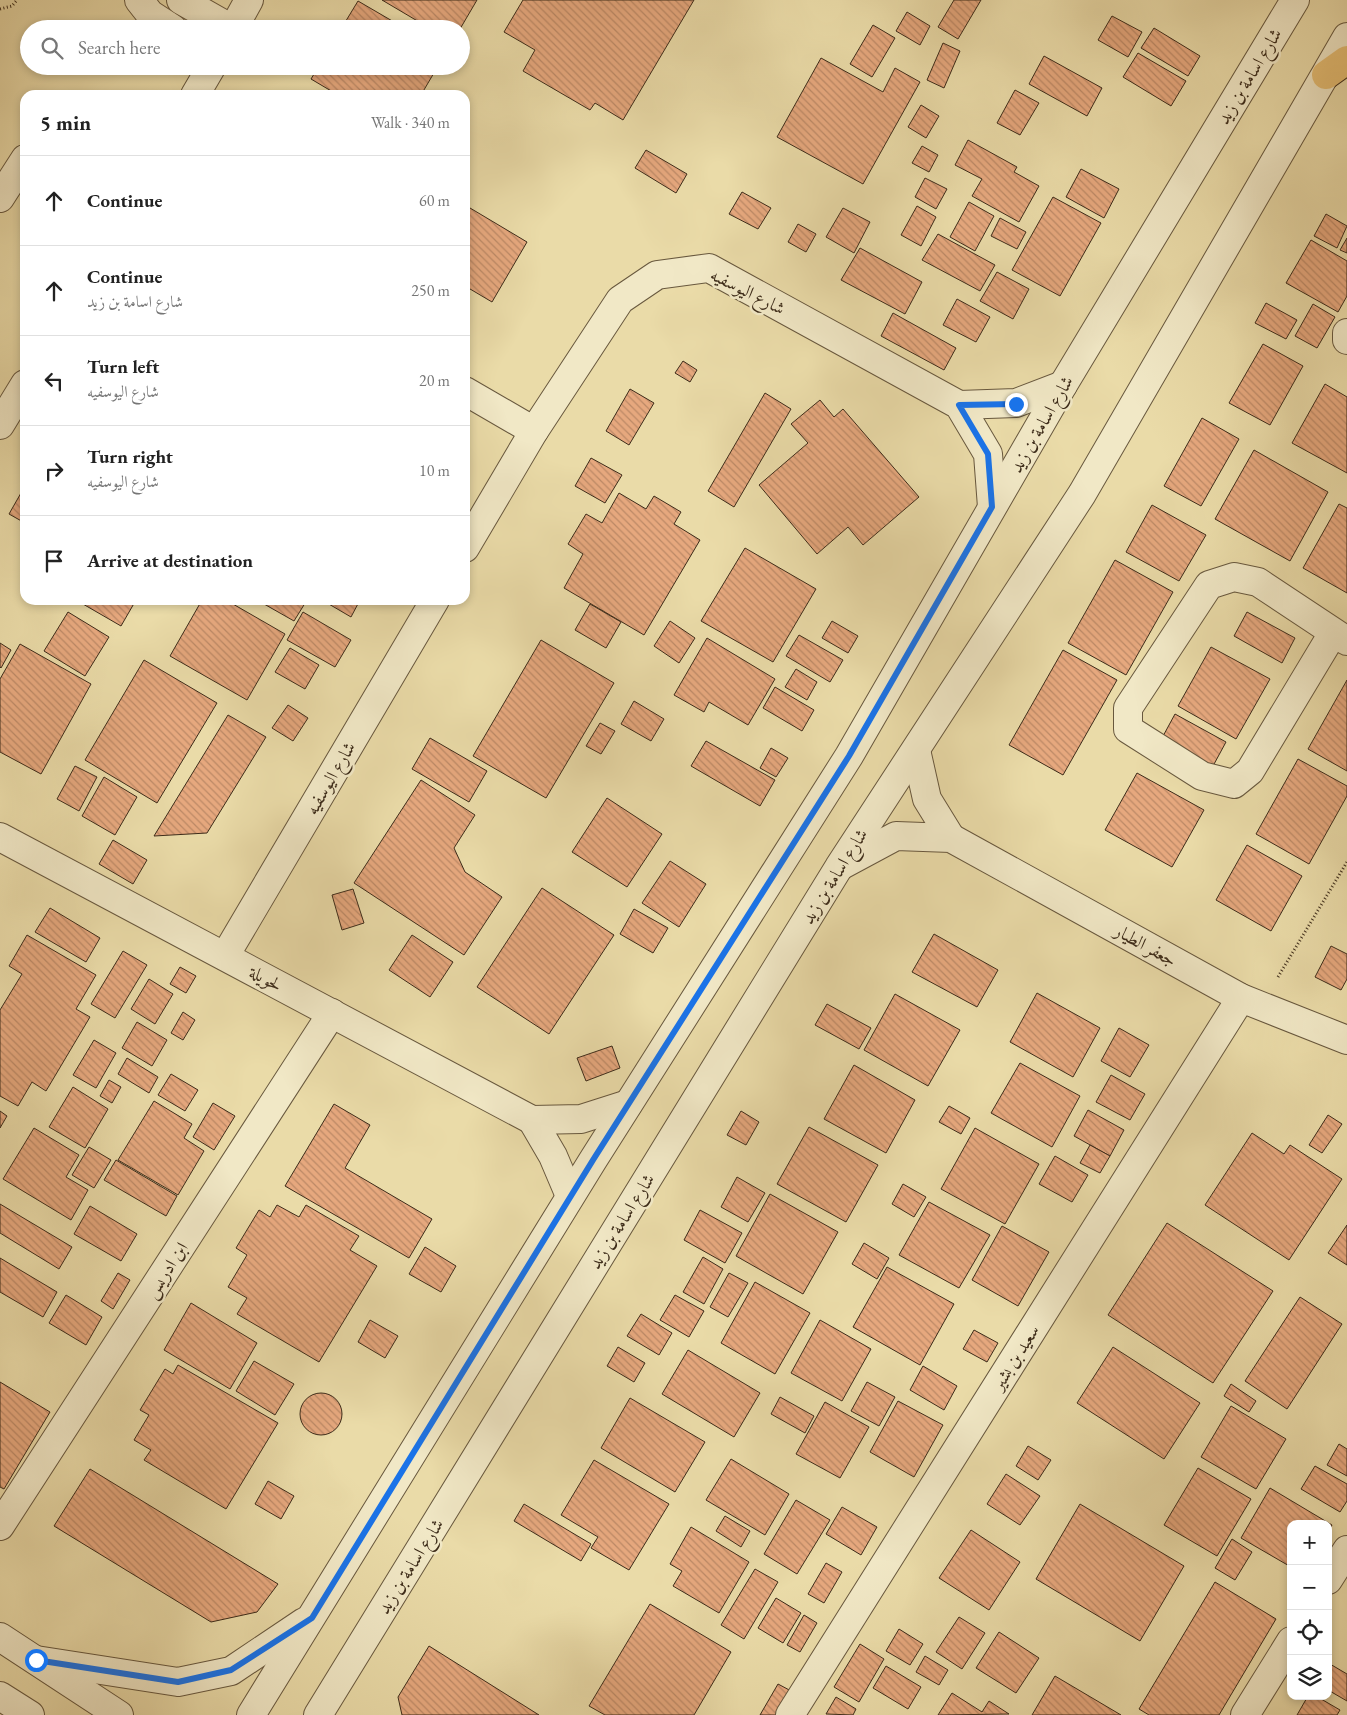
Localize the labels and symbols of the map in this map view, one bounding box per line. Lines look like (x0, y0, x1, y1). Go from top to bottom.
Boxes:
street label: شارع اسامة بن زيد (1211, 24, 1290, 130)
street label: شارع اليوسفيه (705, 262, 789, 323)
street label: شارع اسامة بن زيد (1004, 371, 1081, 479)
route end (1005, 393, 1028, 416)
street label: شارع اليوسفيه (300, 737, 364, 821)
street label: شارع اسامة بن زيد (796, 824, 876, 930)
street label: جعفر الطيار (1109, 918, 1181, 972)
street label: لحويلة (245, 959, 286, 996)
street label: شارع اسامة بن زيد (583, 1169, 663, 1275)
street label: ابن ادريس (139, 1237, 194, 1303)
street label: سعيد بن بشير (985, 1320, 1044, 1396)
street label: شارع اسامة بن زيد (372, 1514, 452, 1620)
route start (25, 1649, 48, 1672)

